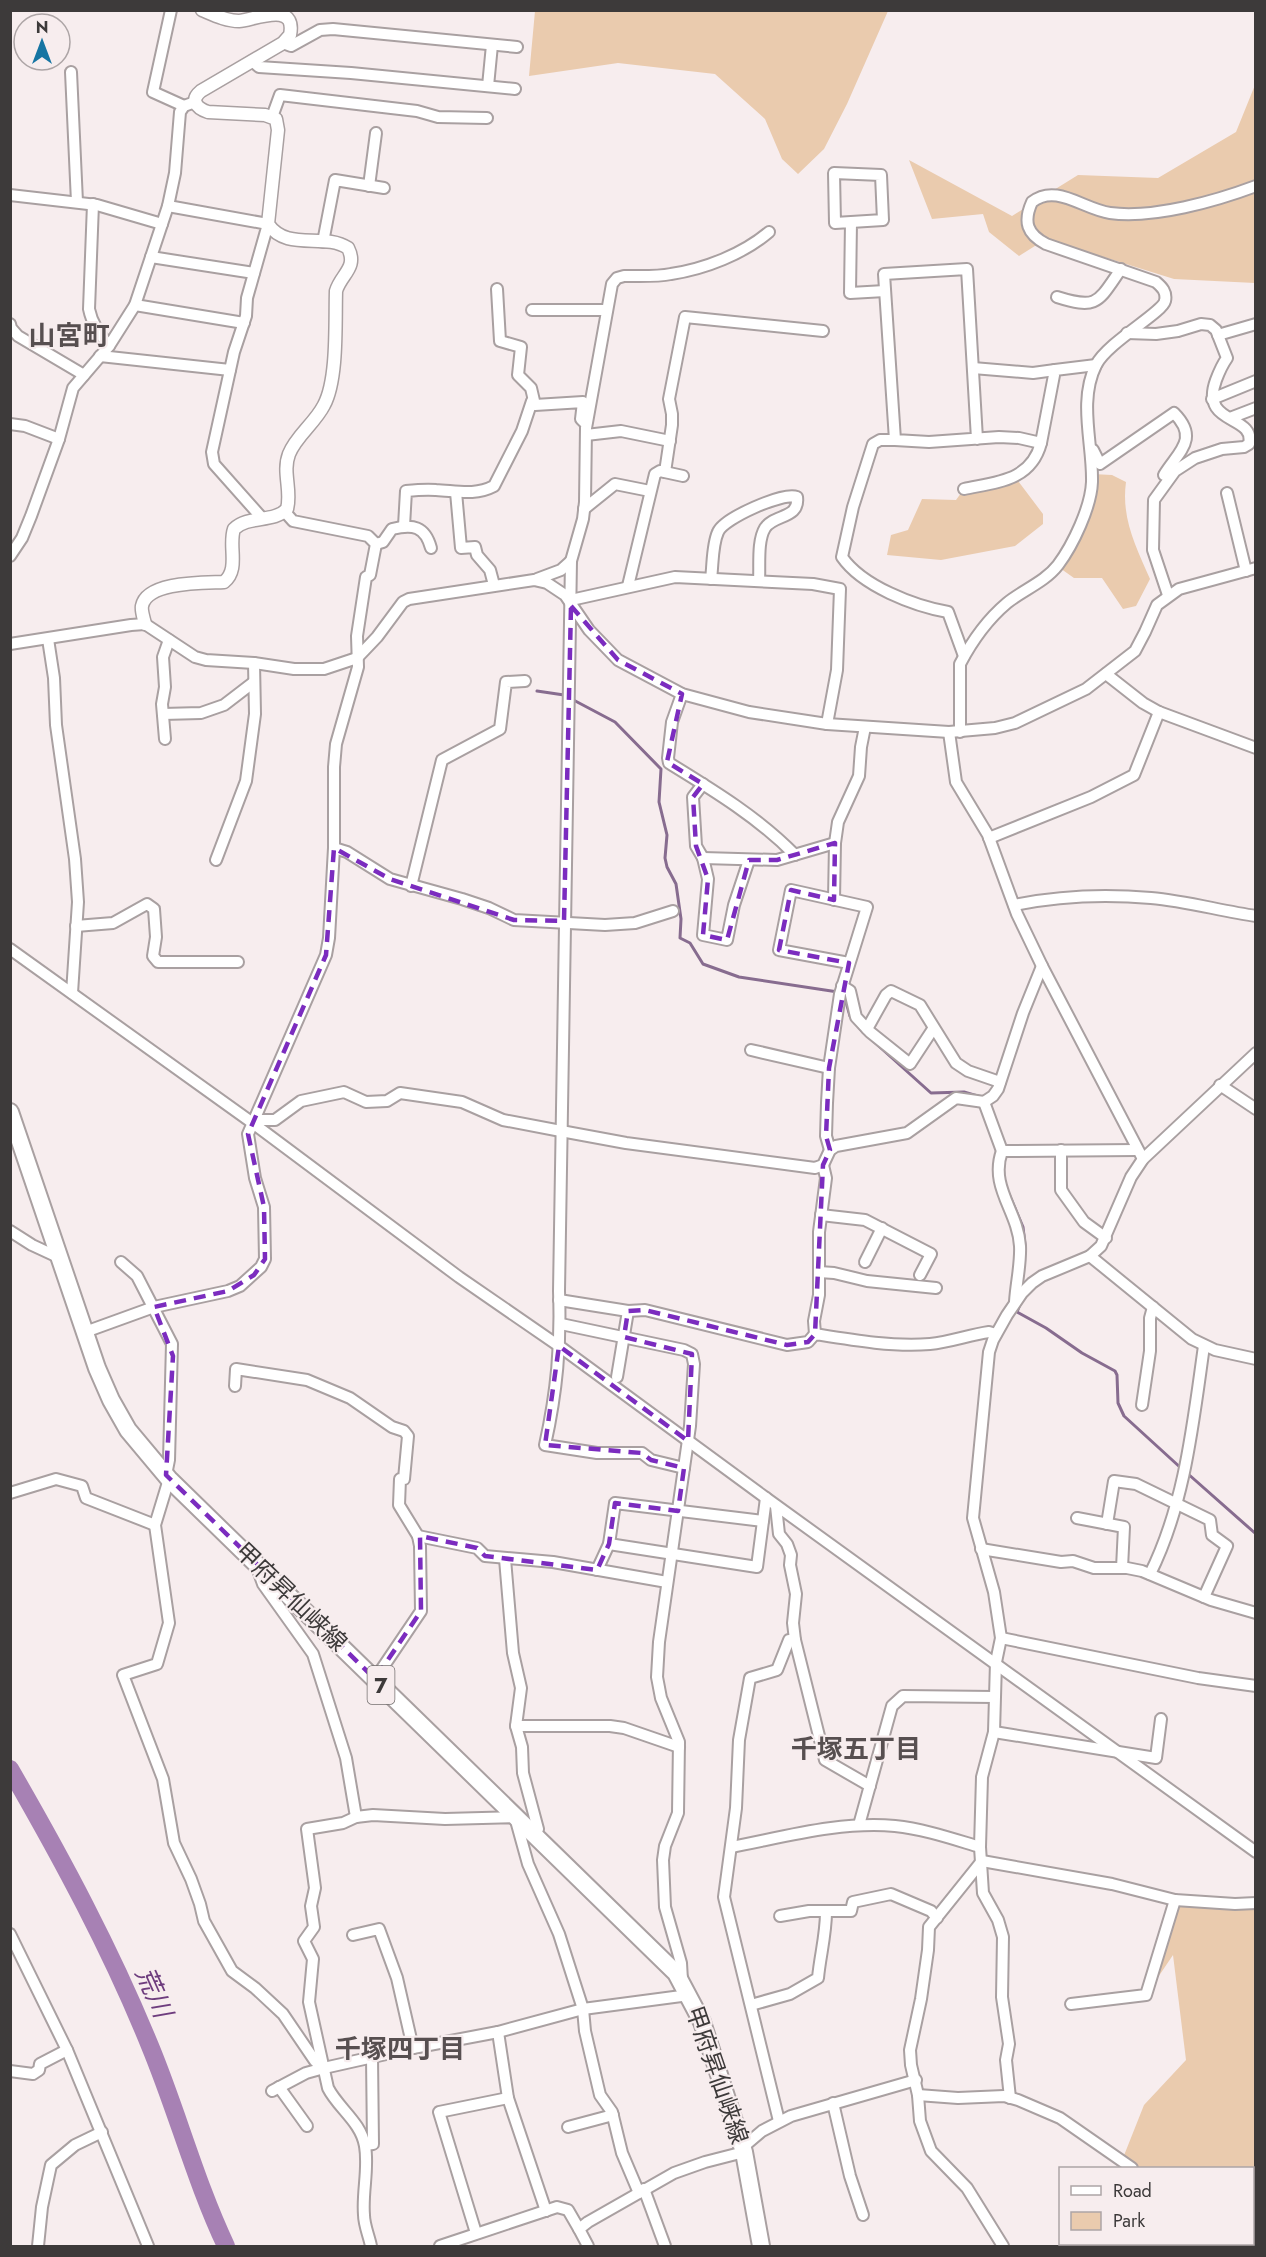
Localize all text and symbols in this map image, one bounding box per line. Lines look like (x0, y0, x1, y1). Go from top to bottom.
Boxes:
north arrow (12, 12, 72, 72)
text: N (36, 16, 48, 39)
district label: 山宮町 (29, 316, 110, 355)
street label: 甲府昇仙峡線 (227, 1534, 355, 1659)
road number: 7 (368, 1666, 394, 1704)
district label: 千塚五丁目 (791, 1730, 921, 1768)
water label: 荒川 (126, 1961, 183, 2026)
street label: 甲府昇仙峡線 (677, 2001, 757, 2149)
district label: 千塚四丁目 (335, 2030, 465, 2068)
legend (1059, 2167, 1254, 2245)
text: Road (1113, 2178, 1152, 2204)
text: Park (1113, 2208, 1145, 2234)

